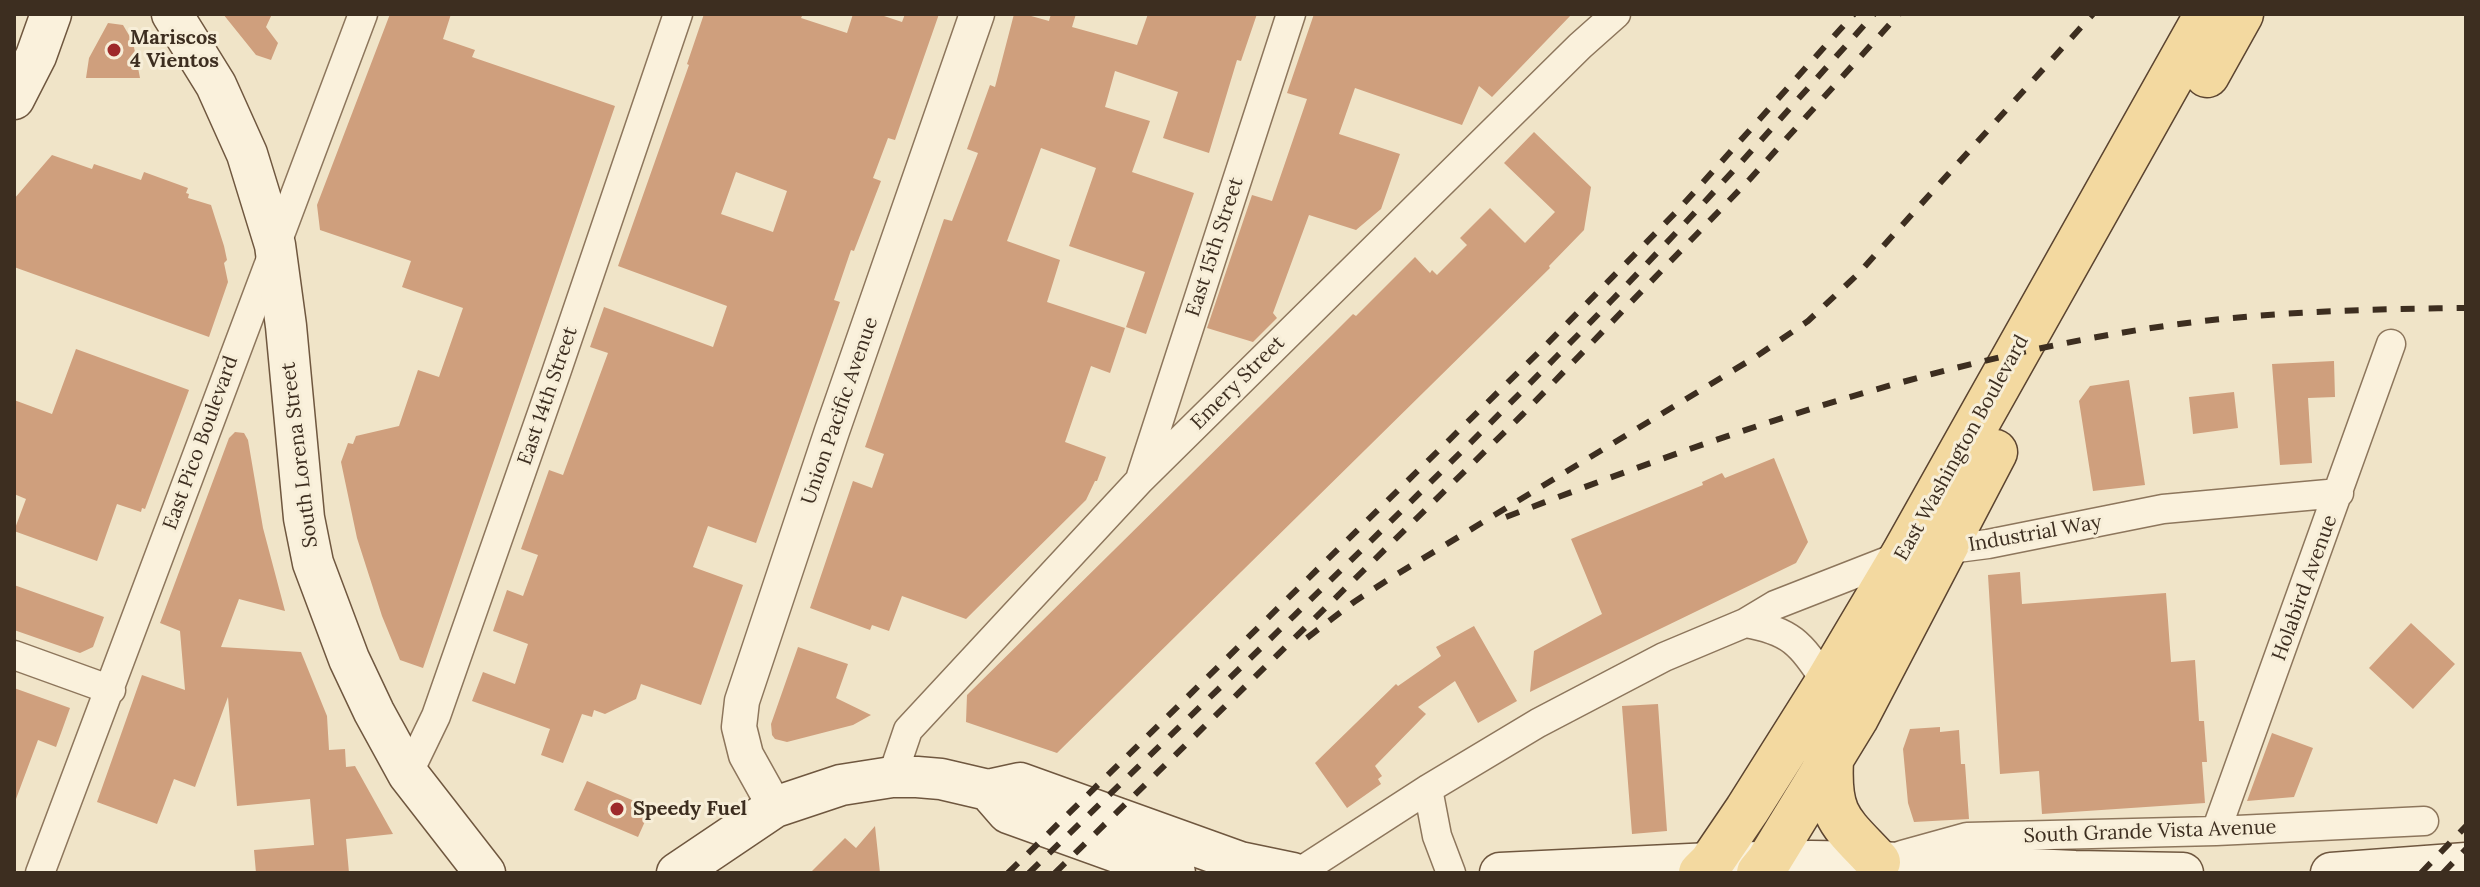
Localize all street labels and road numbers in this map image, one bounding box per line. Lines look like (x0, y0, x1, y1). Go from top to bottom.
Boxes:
street label: East 15th Street (1181, 174, 1249, 320)
street label: Union Pacific Avenue (797, 314, 883, 508)
street label: East 14th Street (513, 324, 583, 468)
street label: Emery Street (1186, 331, 1290, 435)
street label: East Washington Boulevard (1890, 331, 2034, 565)
street label: East Pico Boulevard (158, 353, 244, 533)
street label: South Lorena Street (277, 361, 323, 549)
street label: Industrial Way (1967, 510, 2103, 558)
street label: Holabird Avenue (2267, 512, 2343, 664)
street label: South Grande Vista Avenue (2023, 816, 2277, 848)

